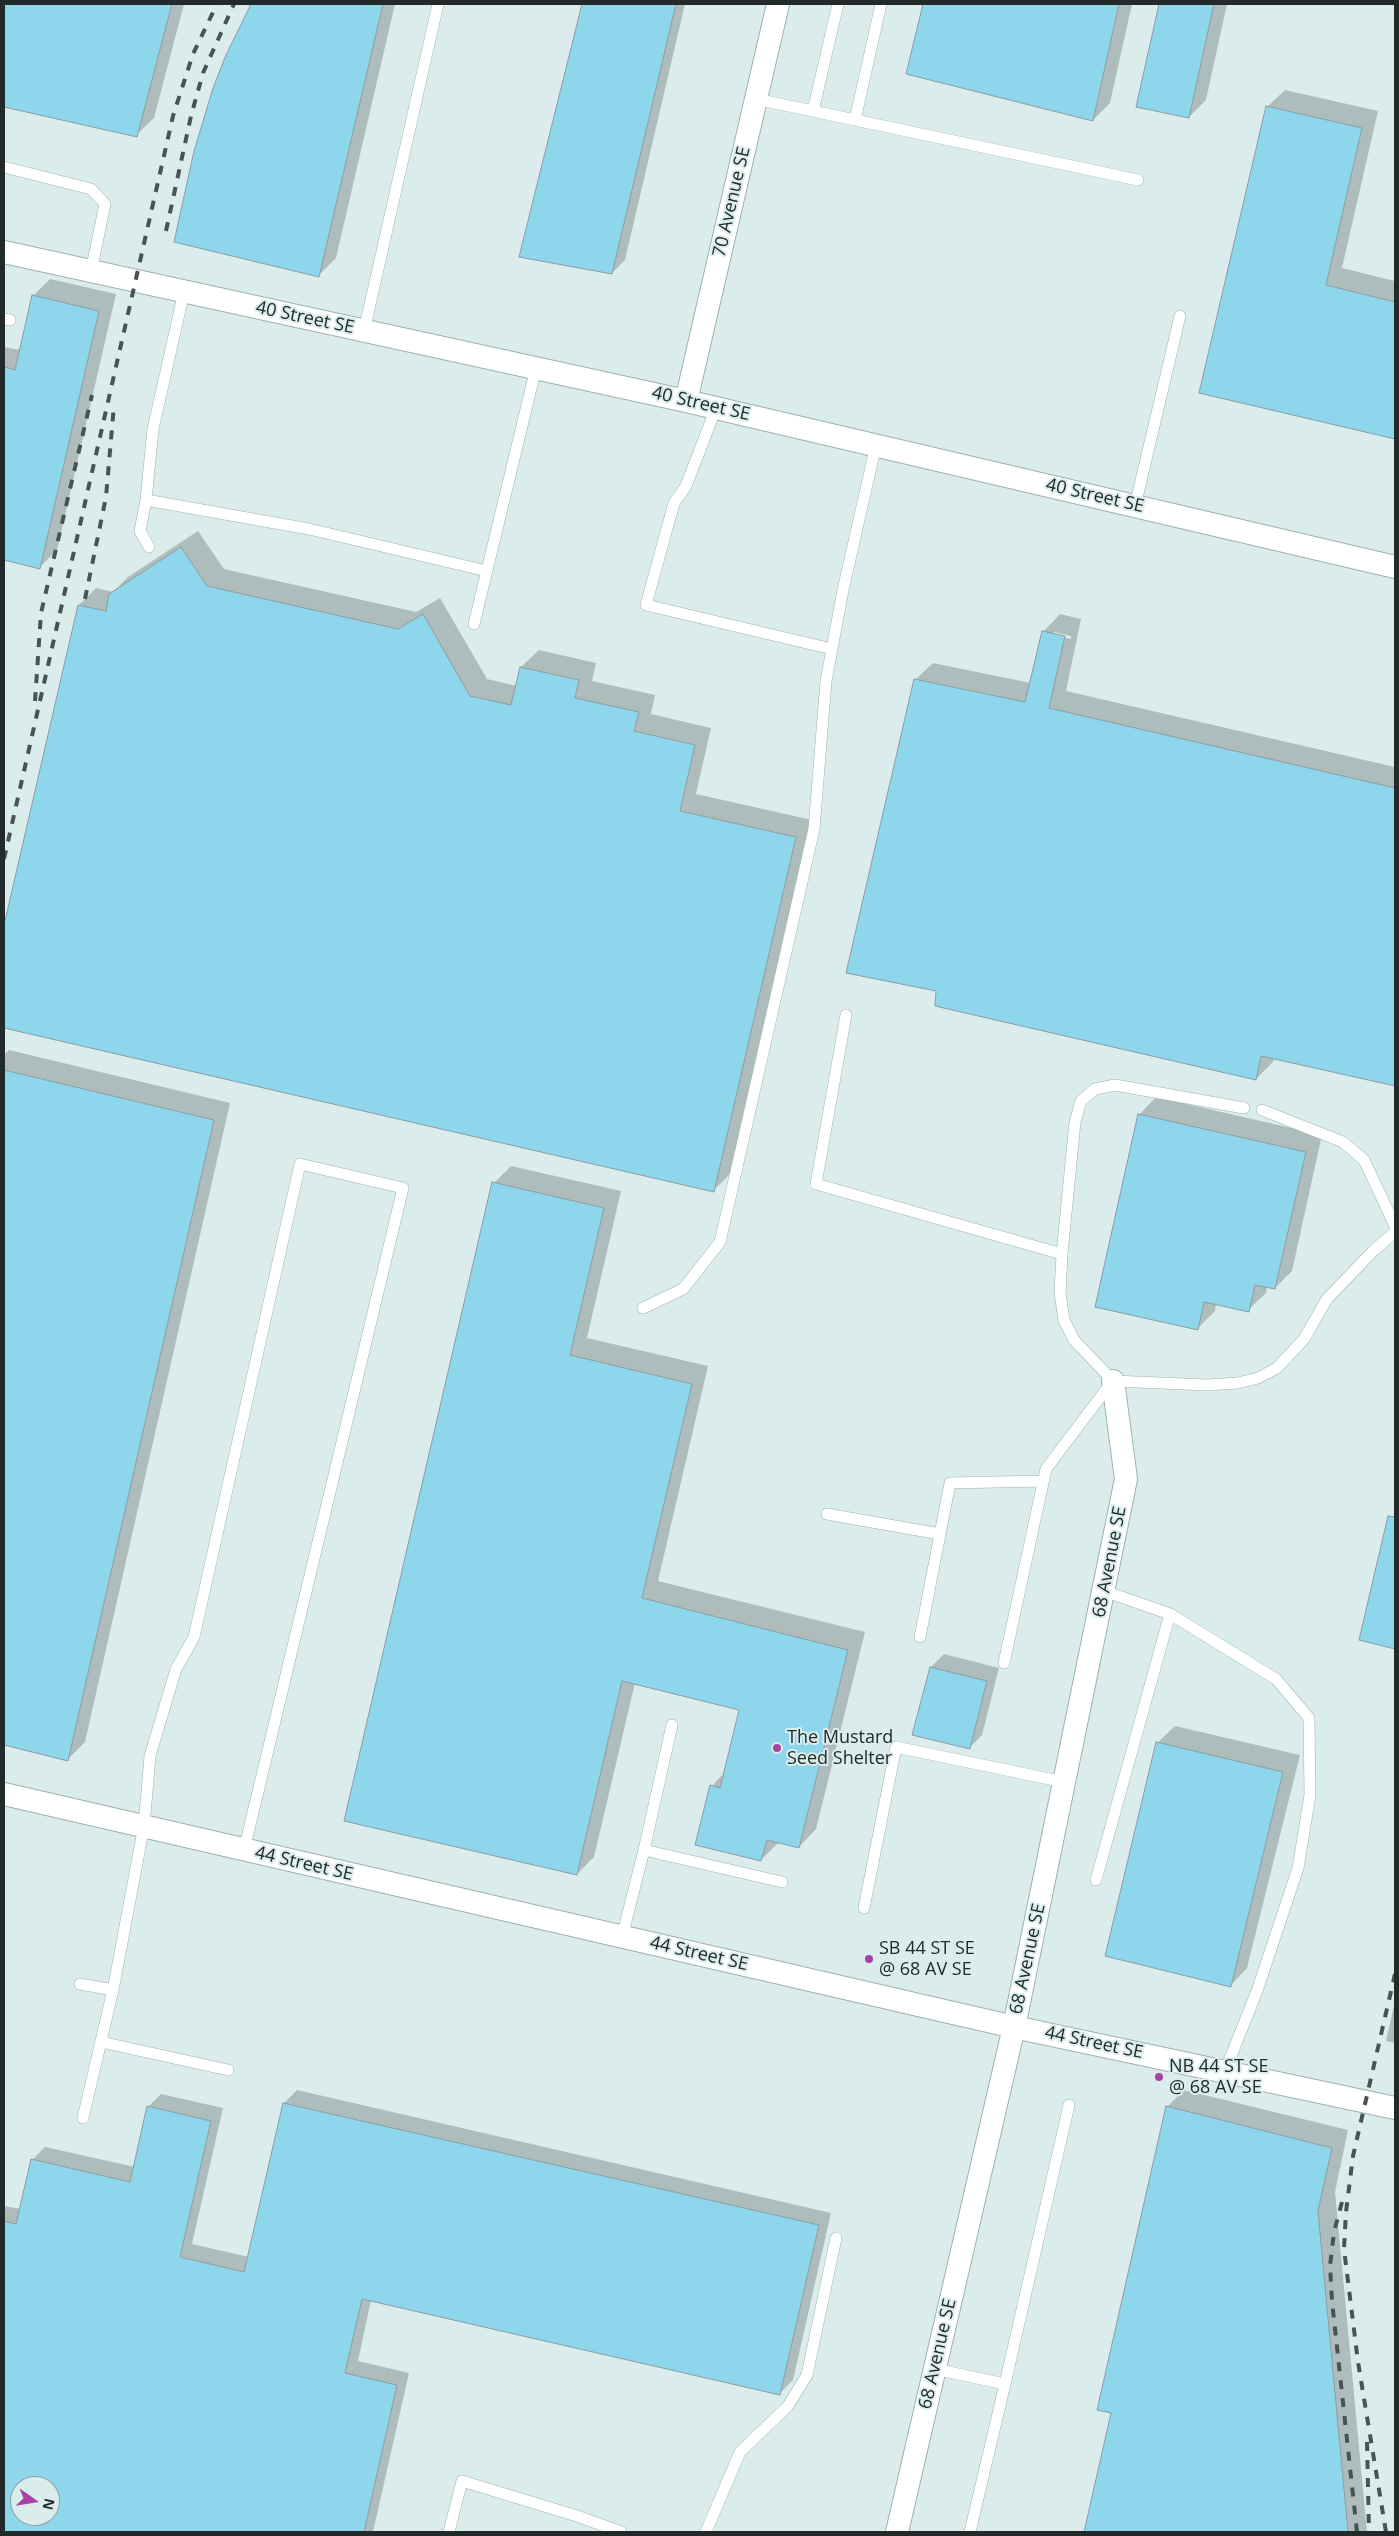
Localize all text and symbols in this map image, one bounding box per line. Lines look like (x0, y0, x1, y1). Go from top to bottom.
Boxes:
street label: 70 Avenue SE (709, 145, 755, 259)
street label: 40 Street SE (254, 297, 356, 339)
street label: 40 Street SE (650, 382, 752, 426)
street label: 40 Street SE (1044, 474, 1146, 518)
street label: 68 Avenue SE (1089, 1505, 1131, 1619)
place label: The Mustard Seed Shelter (787, 1727, 893, 1770)
marker: The Mustard Seed Shelter (771, 1742, 783, 1754)
street label: 44 Street SE (253, 1842, 355, 1886)
street label: 68 Avenue SE (1006, 1902, 1050, 2016)
street label: 44 Street SE (648, 1932, 750, 1976)
place label: SB 44 ST SE @ 68 AV SE (879, 1938, 975, 1980)
marker: SB 44 ST SE @ 68 AV SE (863, 1953, 875, 1965)
street label: 44 Street SE (1043, 2022, 1145, 2064)
place label: NB 44 ST SE @ 68 AV SE (1169, 2056, 1268, 2098)
marker: NB 44 ST SE @ 68 AV SE (1153, 2071, 1165, 2083)
street label: 68 Avenue SE (915, 2297, 961, 2411)
north arrow (10, 2476, 60, 2526)
text: N (39, 2497, 60, 2512)

